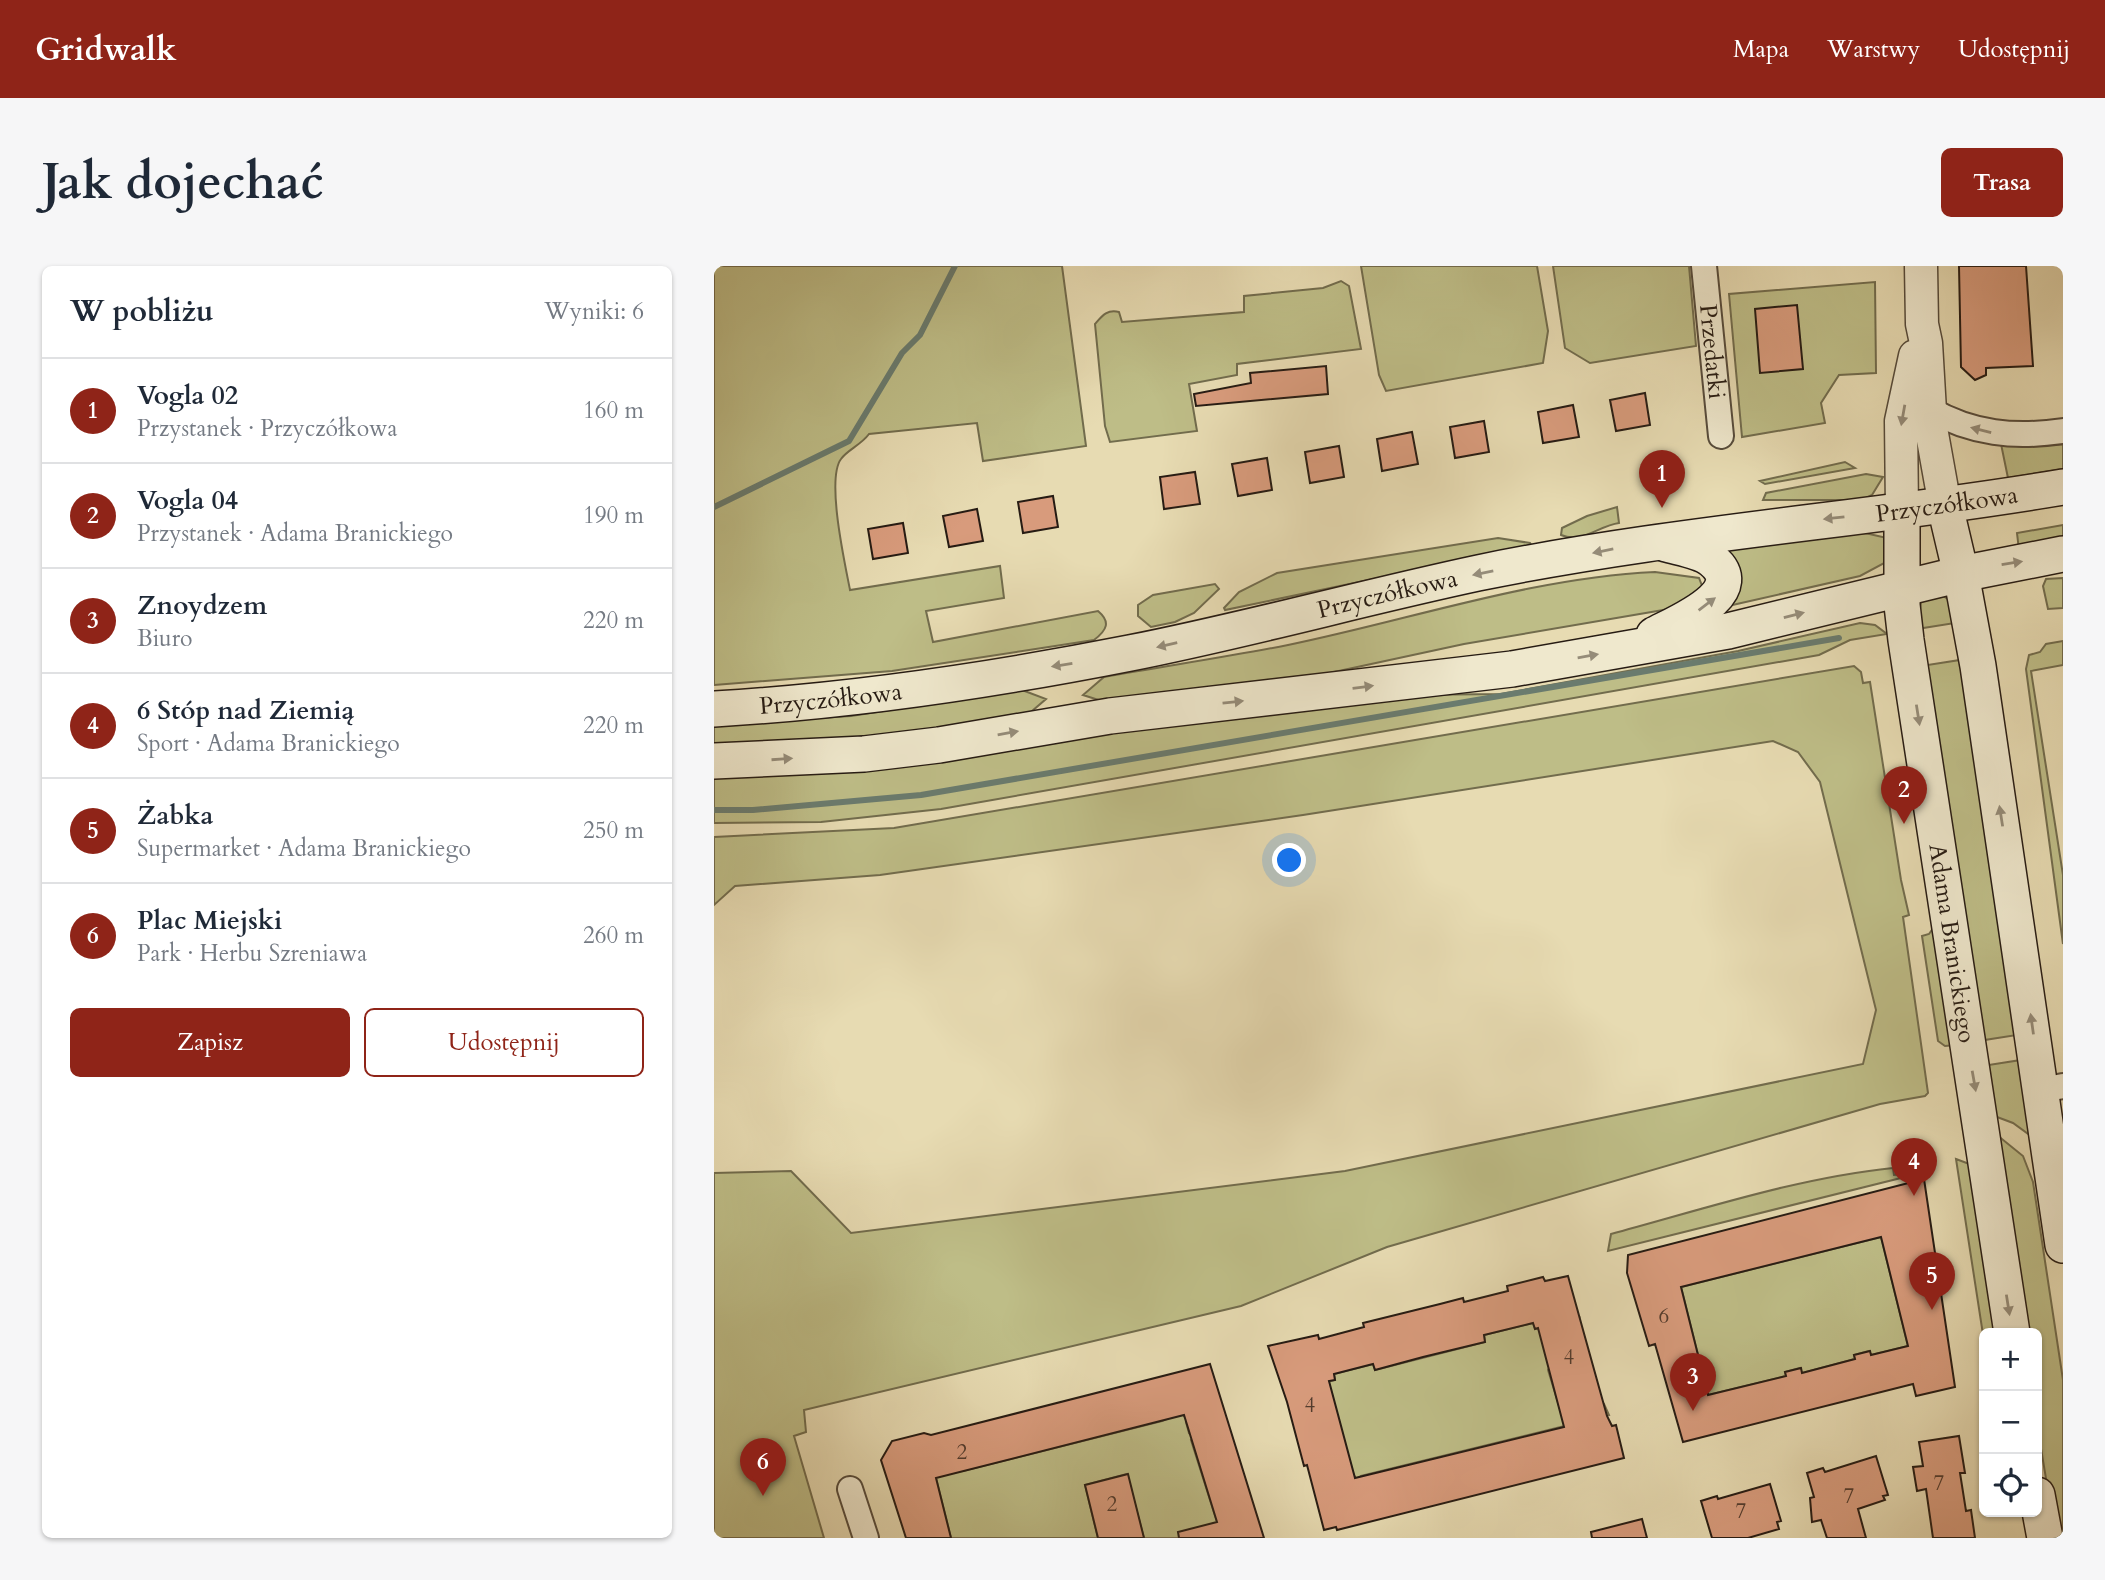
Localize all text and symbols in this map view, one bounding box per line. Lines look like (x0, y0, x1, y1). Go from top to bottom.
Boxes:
text: Gridwalk (35, 27, 177, 72)
text: Mapa (1733, 33, 1789, 66)
text: Warstwy (1827, 33, 1920, 66)
text: Udostępnij (1958, 33, 2070, 66)
button: Trasa (1941, 148, 2063, 217)
text: Jak dojechać (42, 149, 324, 216)
text: W pobliżu (70, 291, 214, 332)
text: Wyniki: 6 (544, 296, 644, 327)
street label: Przedatki (1691, 303, 1734, 401)
text: Vogla 02 (137, 378, 238, 413)
text: 1 (87, 395, 99, 426)
text: 160 m (583, 395, 644, 426)
one-way arrow (1897, 404, 1908, 426)
text: Przystanek · Przyczółkowa (137, 413, 397, 444)
one-way arrow (1970, 424, 1992, 435)
pin: 1 (1639, 450, 1685, 508)
street label: Przyczółkowa (1874, 478, 2021, 530)
text: Vogla 04 (137, 483, 238, 518)
text: 2 (87, 500, 99, 531)
text: 190 m (583, 500, 644, 531)
one-way arrow (1823, 513, 1845, 524)
text: Przystanek · Adama Branickiego (137, 518, 453, 549)
one-way arrow (1592, 546, 1614, 557)
one-way arrow (2001, 557, 2023, 568)
street label: Przyczółkowa (1314, 561, 1461, 626)
one-way arrow (1472, 567, 1494, 578)
text: Znoydzem (137, 588, 267, 623)
one-way arrow (1698, 597, 1717, 611)
text: 3 (87, 605, 99, 636)
text: 220 m (583, 605, 644, 636)
one-way arrow (1783, 610, 1805, 621)
text: Biuro (137, 623, 193, 654)
one-way arrow (1156, 640, 1178, 651)
one-way arrow (1577, 650, 1599, 661)
one-way arrow (1051, 660, 1073, 671)
street label: Przyczółkowa (758, 675, 904, 722)
one-way arrow (1352, 681, 1374, 692)
text: 6 Stóp nad Ziemią (137, 693, 354, 728)
one-way arrow (1222, 696, 1244, 707)
one-way arrow (1913, 704, 1924, 726)
text: 4 (87, 710, 99, 741)
text: 220 m (583, 710, 644, 741)
one-way arrow (997, 727, 1019, 738)
text: Sport · Adama Branickiego (137, 728, 400, 759)
one-way arrow (771, 753, 793, 764)
pin: 2 (1881, 766, 1927, 824)
text: Żabka (137, 798, 213, 833)
one-way arrow (1995, 805, 2006, 827)
text: 5 (87, 815, 99, 846)
text: 250 m (583, 815, 644, 846)
text: Supermarket · Adama Branickiego (137, 833, 471, 864)
street label: Adama Branickiego (1921, 841, 1984, 1045)
your location (1272, 843, 1306, 877)
text: Plac Miejski (137, 903, 282, 938)
text: 6 (87, 920, 99, 951)
text: 260 m (583, 920, 644, 951)
text: Park · Herbu Szreniawa (137, 938, 367, 969)
button: Zapisz (70, 1008, 350, 1077)
button: Udostępnij (364, 1008, 644, 1077)
one-way arrow (2026, 1013, 2037, 1035)
one-way arrow (1968, 1070, 1979, 1092)
pin: 4 (1891, 1138, 1937, 1196)
pin: 5 (1909, 1252, 1955, 1310)
one-way arrow (2003, 1295, 2014, 1317)
house number: 6 (1659, 1302, 1669, 1331)
map controls (1979, 1328, 2042, 1517)
button: + (1979, 1328, 2042, 1391)
house number: 4 (1564, 1343, 1575, 1372)
pin: 3 (1670, 1353, 1716, 1411)
house number: 4 (1305, 1391, 1316, 1420)
button: − (1979, 1391, 2042, 1454)
pin: 6 (740, 1438, 786, 1496)
house number: 2 (957, 1438, 968, 1467)
button: locate (1979, 1454, 2042, 1517)
house number: 7 (1934, 1469, 1945, 1498)
house number: 7 (1844, 1482, 1855, 1511)
house number: 2 (1107, 1490, 1118, 1519)
house number: 7 (1736, 1497, 1747, 1526)

